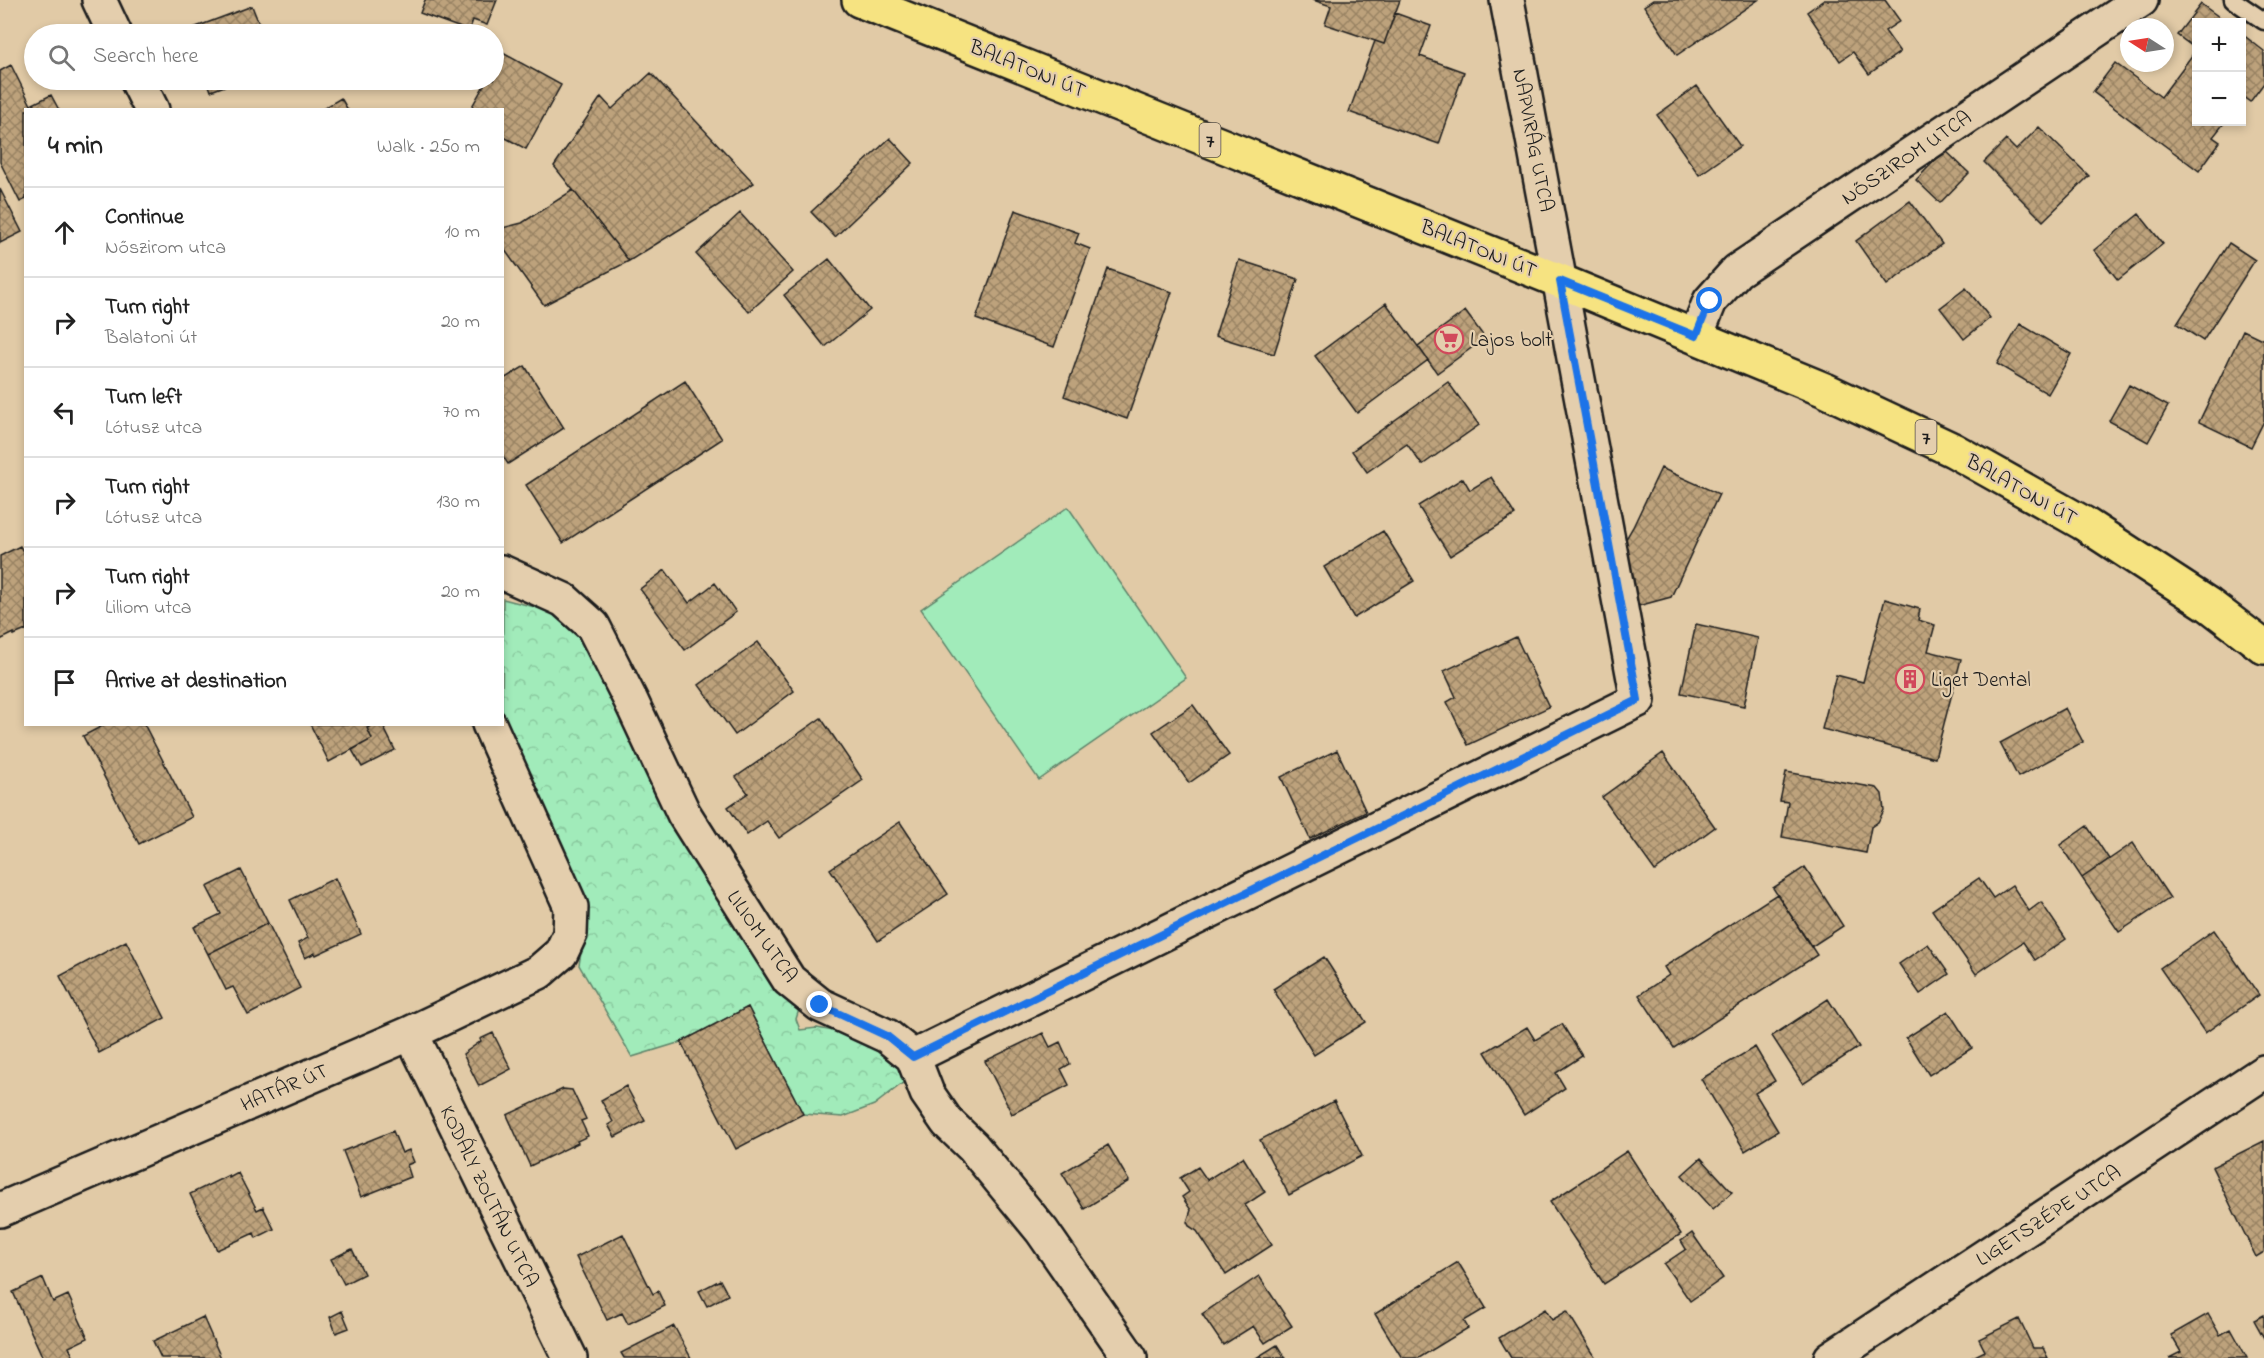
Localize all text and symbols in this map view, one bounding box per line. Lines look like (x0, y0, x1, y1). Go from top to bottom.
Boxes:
north arrow (2120, 18, 2174, 72)
map controls (2192, 18, 2246, 126)
button: + (2192, 18, 2246, 72)
search box (24, 24, 504, 90)
street label: BALATONI ÚT (964, 32, 1090, 107)
icon: search (45, 41, 78, 74)
text: Search here (93, 41, 198, 73)
street label: NAPVIRÁG UTCA (1503, 66, 1562, 215)
button: − (2192, 72, 2246, 126)
street label: NŐSZIROM UTCA (1836, 104, 1978, 214)
road number: 7 (1200, 123, 1220, 157)
text: 4 min (48, 128, 103, 166)
text: Walk · 250 m (377, 133, 480, 162)
text: Continue (105, 202, 184, 234)
street label: BALATONI ÚT (1415, 212, 1541, 287)
icon: ahead (48, 216, 81, 249)
text: 10 m (444, 218, 480, 247)
text: Nőszirom utca (105, 234, 226, 263)
route start (1696, 287, 1722, 313)
text: Turn right (105, 292, 190, 324)
icon: right (48, 306, 81, 339)
text: 20 m (441, 308, 480, 337)
supermarket icon: Lajos bolt (1433, 323, 1465, 355)
text: Balatoni út (105, 324, 197, 353)
place label: Lajos bolt (1470, 326, 1552, 356)
text: Turn left (105, 382, 182, 414)
icon: left (48, 396, 81, 429)
text: 70 m (443, 398, 480, 427)
text: Lótusz utca (105, 414, 202, 443)
road number: 7 (1916, 420, 1936, 454)
street label: BALATONI ÚT (1959, 447, 2082, 534)
text: Turn right (105, 472, 190, 504)
icon: right (48, 486, 81, 519)
text: 130 m (436, 488, 480, 517)
text: Lótusz utca (105, 504, 202, 533)
text: Turn right (105, 562, 190, 594)
icon: right (48, 576, 81, 609)
text: 20 m (441, 578, 480, 607)
text: Liliom utca (105, 594, 192, 623)
building icon: Liget Dental (1894, 663, 1926, 695)
icon: arrive (48, 666, 81, 699)
text: Arrive at destination (105, 666, 287, 698)
place label: Liget Dental (1931, 666, 2031, 698)
street label: LILIOM UTCA (718, 885, 804, 990)
route end (806, 991, 832, 1017)
street label: HATÁR ÚT (236, 1056, 333, 1121)
street label: KODÁLY ZOLTÁN UTCA (431, 1100, 546, 1293)
street label: LIGETSZÉPE UTCA (1971, 1159, 2127, 1275)

